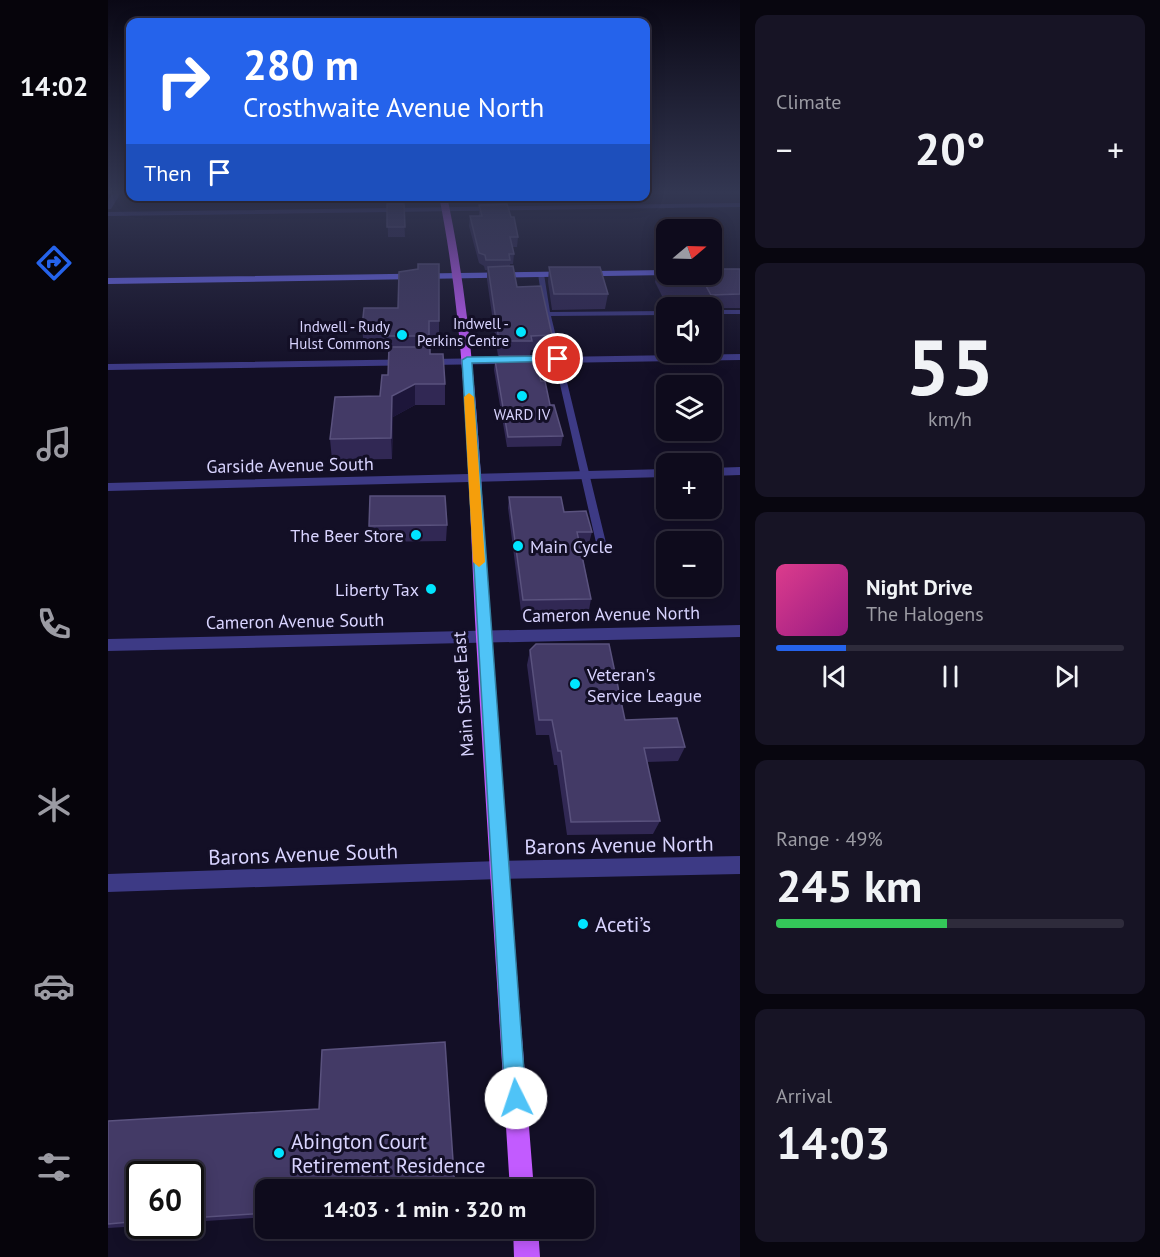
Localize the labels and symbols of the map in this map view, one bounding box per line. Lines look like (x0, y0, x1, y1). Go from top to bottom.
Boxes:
north arrow (656, 219, 722, 285)
place label: Indwell - Perkins Centre (417, 314, 509, 350)
place label: Indwell - Rudy Hulst Commons (289, 317, 390, 353)
marker: Indwell - Perkins Centre (514, 325, 528, 339)
marker: Indwell - Rudy Hulst Commons (395, 328, 409, 342)
pin (532, 333, 583, 384)
marker: WARD IV (515, 389, 529, 403)
place label: WARD IV (494, 405, 551, 424)
street label: Garside Avenue South (206, 452, 374, 478)
place label: The Beer Store (290, 524, 404, 547)
marker: The Beer Store (409, 528, 423, 542)
place label: Main Cycle (530, 535, 613, 558)
marker: Main Cycle (511, 539, 525, 553)
place label: Liberty Tax (335, 578, 419, 601)
marker: Liberty Tax (424, 582, 438, 596)
street label: Cameron Avenue North (522, 601, 700, 627)
street label: Cameron Avenue South (206, 608, 384, 634)
street label: Main Street East (447, 631, 479, 757)
place label: Veteran's Service League (586, 663, 702, 707)
marker: Veteran's Service League (568, 677, 582, 691)
street label: Barons Avenue North (524, 830, 714, 860)
street label: Barons Avenue South (208, 837, 398, 871)
place label: Aceti’s (595, 911, 651, 938)
marker: Aceti’s (576, 917, 590, 931)
position arrow (484, 1066, 548, 1130)
place label: Abington Court Retirement Residence (291, 1128, 485, 1179)
marker: Abington Court Retirement Residence (272, 1146, 286, 1160)
speed limit sign: 60 (126, 1161, 204, 1239)

